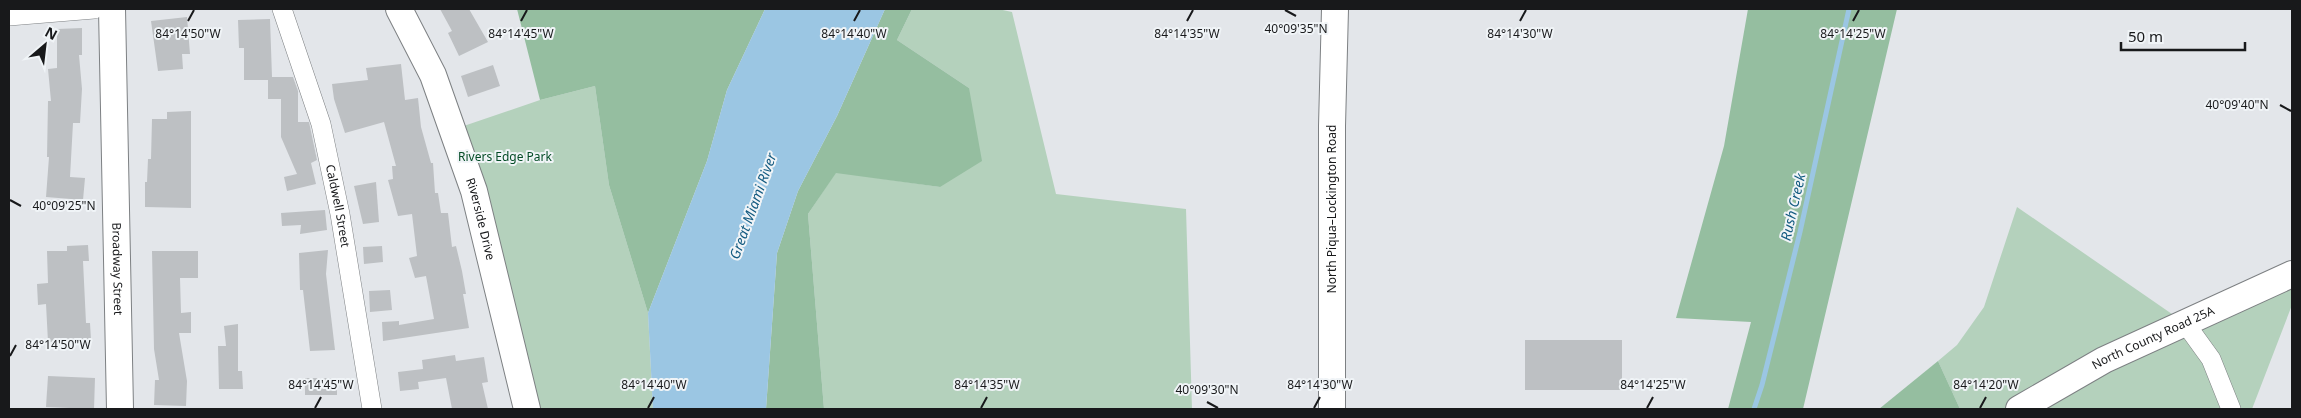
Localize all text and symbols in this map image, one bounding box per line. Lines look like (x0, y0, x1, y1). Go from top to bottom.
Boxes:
north arrow (20, 20, 70, 70)
text: 40°09'35"N (1264, 20, 1328, 37)
scale bar (2121, 20, 2245, 52)
text: N (42, 22, 61, 44)
text: 84°14'50"W (155, 25, 221, 42)
text: 84°14'45"W (488, 25, 554, 42)
text: 84°14'40"W (821, 25, 887, 42)
text: 84°14'35"W (1154, 25, 1220, 42)
text: 84°14'30"W (1487, 25, 1553, 42)
text: 84°14'25"W (1820, 25, 1886, 42)
text: 50 m (2128, 26, 2163, 46)
text: 40°09'40"N (2205, 96, 2269, 113)
street label: North Piqua–Lockington Road (1323, 125, 1340, 293)
park label: Rivers Edge Park (458, 148, 553, 165)
water label: Great Miami River (725, 150, 781, 262)
street label: Caldwell Street (322, 163, 354, 249)
water label: Rush Creek (1776, 170, 1810, 242)
street label: Riverside Drive (462, 175, 500, 262)
text: 40°09'25"N (32, 197, 96, 214)
street label: Broadway Street (108, 222, 127, 316)
street label: North County Road 25A (2089, 302, 2217, 373)
text: 84°14'50"W (25, 336, 91, 353)
text: 84°14'45"W (288, 376, 354, 393)
text: 84°14'40"W (621, 376, 687, 393)
text: 84°14'35"W (954, 376, 1020, 393)
text: 84°14'30"W (1287, 376, 1353, 393)
text: 84°14'25"W (1620, 376, 1686, 393)
text: 84°14'20"W (1953, 376, 2019, 393)
text: 40°09'30"N (1175, 381, 1239, 398)

